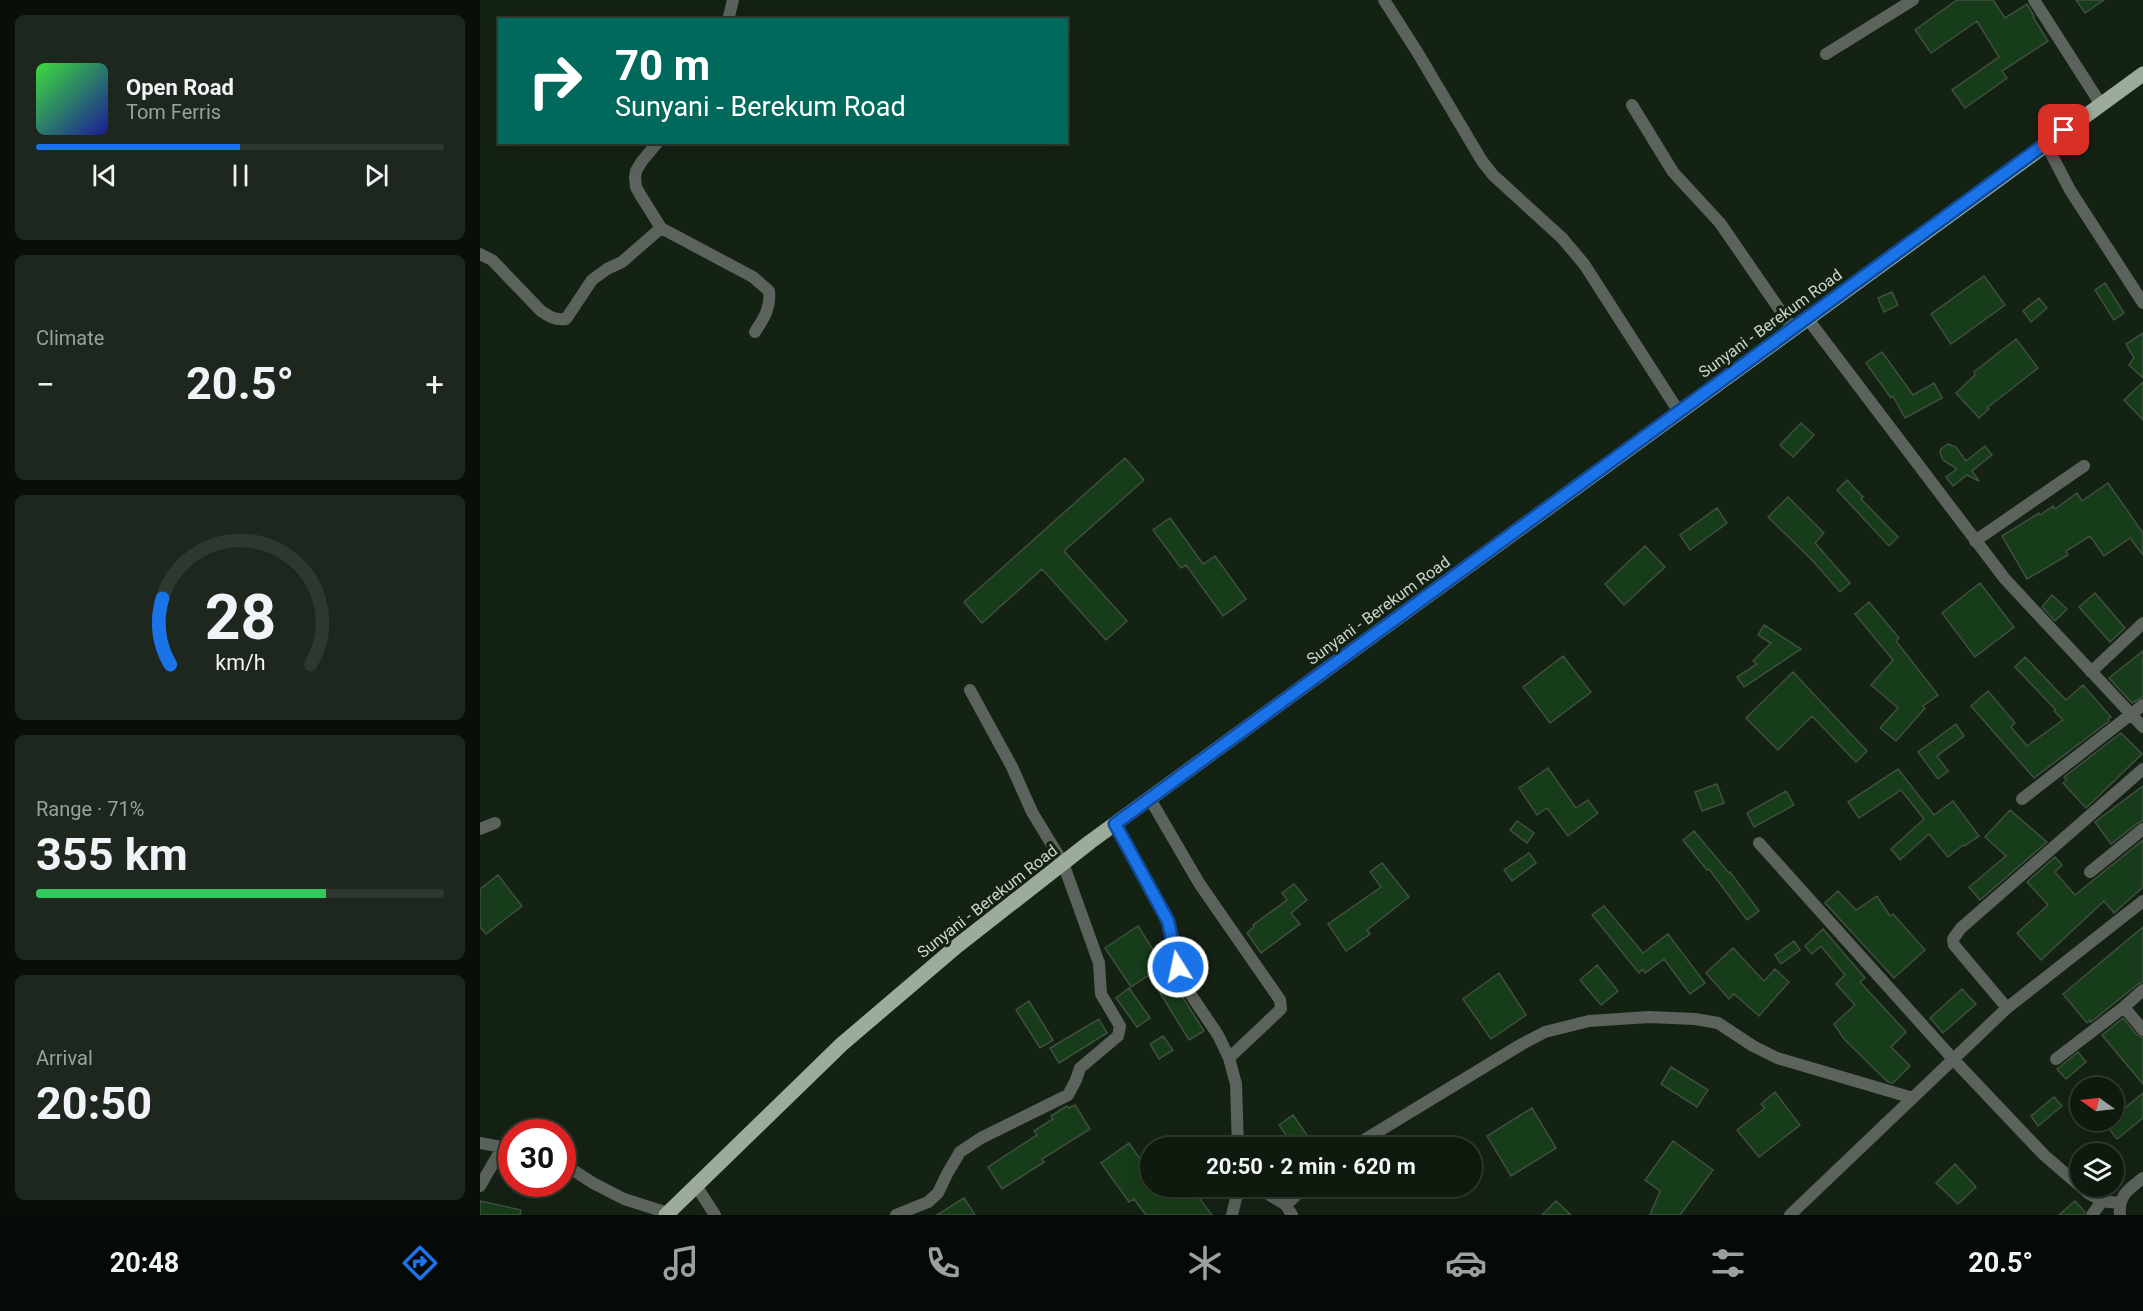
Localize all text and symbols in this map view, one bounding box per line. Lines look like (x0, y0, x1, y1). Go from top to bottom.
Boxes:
text: 70 m (615, 41, 710, 90)
icon: right (516, 42, 594, 120)
text: Open Road (126, 75, 234, 100)
text: Sunyani - Berekum Road (615, 91, 906, 123)
text: Tom Ferris (126, 100, 221, 124)
pin (2038, 104, 2089, 155)
icon: arrive (2047, 113, 2080, 146)
icon: previous (88, 159, 121, 192)
icon: pause (224, 159, 257, 192)
icon: next (360, 159, 393, 192)
street label: Sunyani - Berekum Road (1695, 265, 1846, 382)
text: Climate (36, 326, 104, 350)
text: 20.5° (186, 357, 294, 410)
text: − (36, 365, 55, 404)
text: + (425, 365, 444, 404)
street label: Sunyani - Berekum Road (1303, 552, 1454, 669)
text: 28 (204, 581, 276, 654)
text: km/h (215, 650, 265, 675)
text: Range · 71% (36, 797, 144, 821)
text: 355 km (36, 828, 188, 881)
street label: Sunyani - Berekum Road (914, 841, 1061, 962)
position arrow (1146, 935, 1210, 999)
text: Arrival (36, 1046, 93, 1070)
text: 20:50 (36, 1077, 152, 1130)
north arrow (2070, 1077, 2124, 1131)
map controls (2070, 1077, 2124, 1197)
speed limit sign: 30 (498, 1119, 576, 1197)
button: layers (2070, 1143, 2124, 1197)
text: 20:50 · 2 min · 620 m (1206, 1154, 1416, 1179)
icon: directions (399, 1242, 441, 1284)
icon: music (660, 1242, 702, 1284)
icon: phone (922, 1242, 964, 1284)
icon: climate (1184, 1242, 1226, 1284)
icon: car (1445, 1242, 1487, 1284)
icon: filters (1707, 1242, 1749, 1284)
text: 20:48 (110, 1247, 179, 1279)
text: 20.5° (1968, 1247, 2033, 1279)

